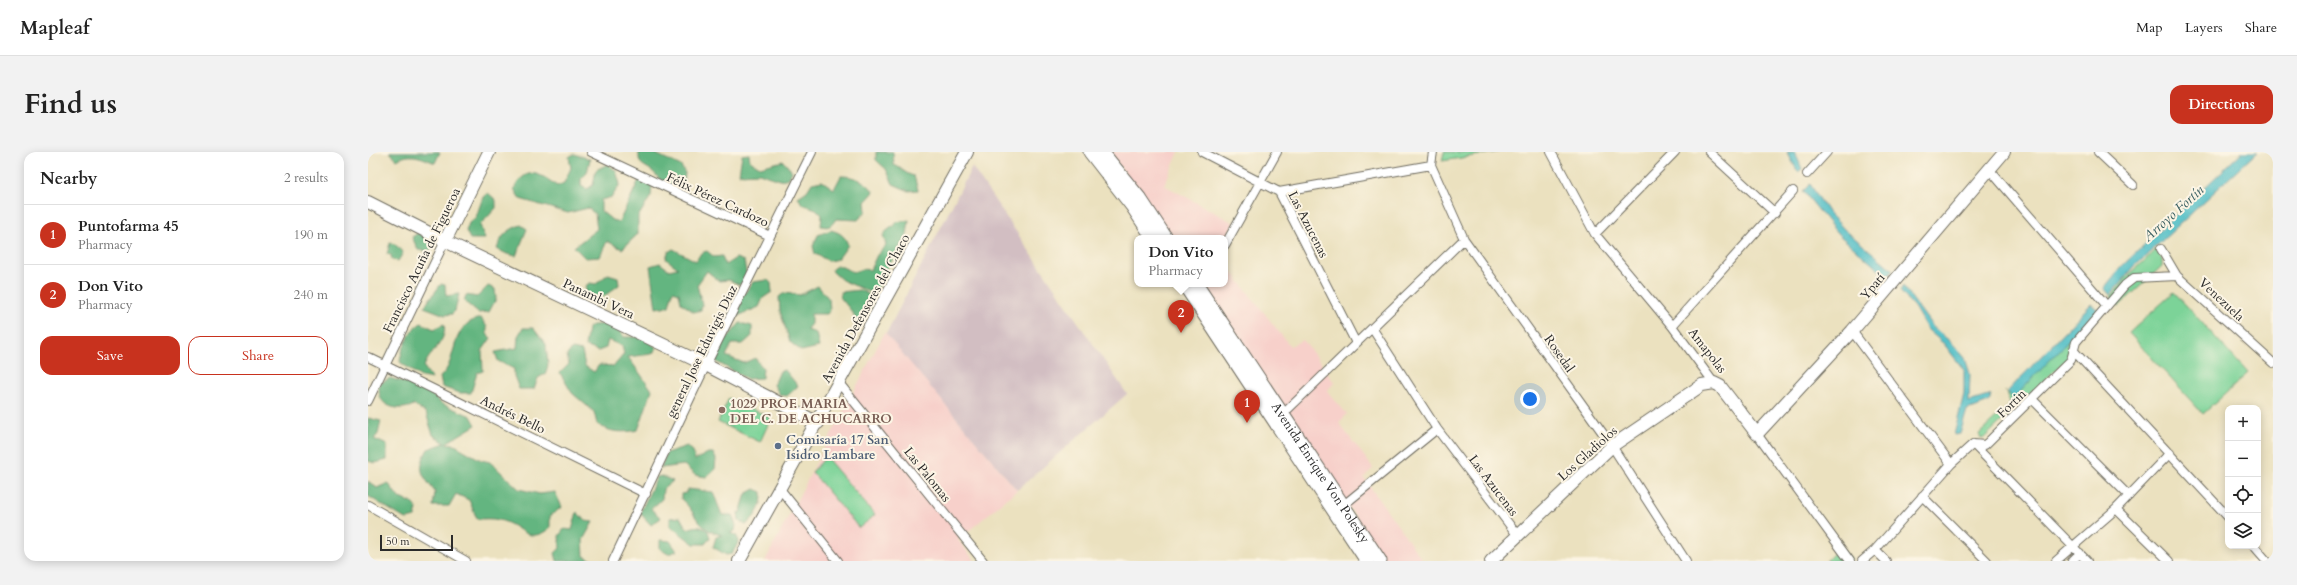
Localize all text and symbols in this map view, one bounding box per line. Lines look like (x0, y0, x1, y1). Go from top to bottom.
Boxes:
text: Mapleaf (20, 15, 90, 41)
text: Map (2136, 18, 2163, 37)
text: Layers (2185, 18, 2223, 37)
text: Share (2245, 18, 2277, 37)
text: Find us (24, 85, 117, 123)
button: Directions (2170, 85, 2273, 124)
text: Nearby (40, 167, 97, 190)
street label: Félix Pérez Cardozo (664, 168, 772, 231)
text: 2 results (284, 169, 328, 187)
water label: Arroyo Fortín (2138, 181, 2208, 247)
street label: Francisco Acuña de Figueroa (379, 185, 465, 336)
street label: Las Azucenas (1284, 188, 1333, 261)
text: Puntofarma 45 (78, 216, 179, 236)
text: 1 (50, 226, 56, 244)
text: 190 m (294, 226, 328, 244)
street label: Avenida Defensores del Chaco (817, 231, 914, 386)
popup (1134, 235, 1228, 287)
text: Pharmacy (78, 236, 133, 254)
text: Don Vito (1149, 242, 1213, 262)
text: Pharmacy (1149, 262, 1203, 280)
street label: Ypatí (1856, 269, 1890, 304)
street label: Panambi Vera (560, 274, 638, 324)
street label: Venezuela (2195, 274, 2248, 326)
text: Don Vito (78, 276, 143, 296)
street label: general Jose Eduvigis Diaz (662, 282, 742, 421)
text: 2 (50, 286, 56, 304)
text: 240 m (294, 286, 328, 304)
text: Pharmacy (78, 296, 133, 314)
pin: 2 (1168, 300, 1194, 333)
street label: Amapolas (1684, 324, 1731, 377)
street label: Rosedal (1540, 331, 1579, 377)
button: Save (40, 336, 180, 375)
button: Share (188, 336, 328, 375)
street label: Fortin (1993, 385, 2031, 422)
your location (1520, 389, 1540, 409)
pin: 1 (1234, 390, 1260, 423)
street label: Andrés Bello (477, 391, 548, 438)
place label: 1029 PROF. MARIA DEL C. DE ACHUCARRO (730, 395, 892, 428)
street label: Avenida Enrique Von Polesky (1267, 399, 1374, 547)
marker: 1029 PROF. MARIA DEL C. DE ACHUCARRO (717, 405, 727, 415)
map controls (2225, 405, 2261, 549)
button: + (2225, 405, 2261, 441)
street label: Los Gladiolos (1554, 422, 1621, 485)
place label: Comisaría 17 San Isidro Lambare (786, 431, 890, 464)
marker: Comisaría 17 San Isidro Lambare (773, 441, 783, 451)
button: − (2225, 441, 2261, 477)
street label: Las Palomas (899, 443, 955, 506)
street label: Las Azucenas (1464, 451, 1522, 520)
button: locate (2225, 477, 2261, 513)
button: layers (2225, 513, 2261, 549)
scale bar (380, 533, 453, 552)
text: 50 m (386, 534, 410, 549)

